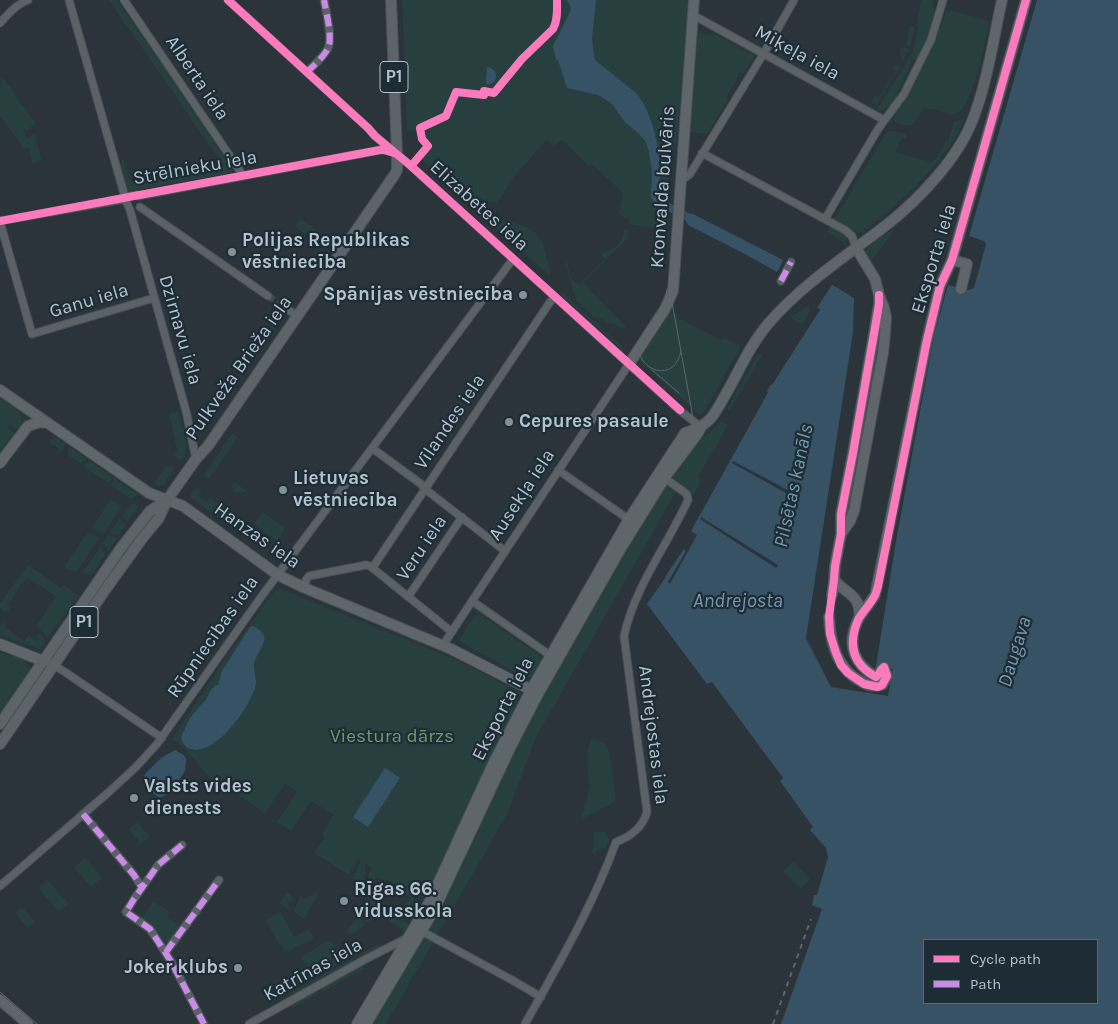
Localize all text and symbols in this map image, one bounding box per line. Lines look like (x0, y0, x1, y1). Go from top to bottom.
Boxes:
street label: Miķeļa iela (750, 20, 844, 86)
street label: Alberta iela (160, 31, 234, 125)
road number: P1 (380, 62, 408, 92)
street label: Kronvalda bulvāris (646, 105, 680, 269)
street label: Strēlnieku iela (131, 146, 259, 190)
street label: Elizabetes iela (425, 156, 533, 256)
street label: Eksporta iela (907, 202, 961, 316)
place label: Polijas Republikas vēstniecība (242, 230, 410, 274)
marker: Polijas Republikas vēstniecība (226, 246, 238, 258)
street label: Dzirnavu iela (153, 273, 207, 387)
street label: Ganu iela (47, 279, 131, 323)
place label: Spānijas vēstniecība (323, 284, 513, 306)
marker: Spānijas vēstniecība (517, 289, 529, 301)
street label: Pulkveža Brieža iela (181, 292, 297, 444)
street label: Vīlandes iela (410, 370, 490, 474)
place label: Cepures pasaule (519, 411, 669, 433)
marker: Cepures pasaule (503, 416, 515, 428)
water label: Pilsētas kanāls (769, 422, 819, 550)
street label: Ausekļa iela (484, 445, 560, 545)
place label: Lietuvas vēstniecība (293, 468, 398, 512)
marker: Lietuvas vēstniecība (277, 484, 289, 496)
street label: Hanzas iela (210, 498, 304, 574)
street label: Veru iela (392, 511, 452, 585)
street label: Rūpniecības iela (162, 571, 264, 703)
water label: Andrejosta (693, 589, 783, 613)
road number: P1 (70, 606, 98, 638)
water label: Daugava (993, 614, 1037, 690)
street label: Eksporta iela (467, 653, 539, 765)
street label: Andrejostas iela (633, 664, 673, 806)
park label: Viestura dārzs (330, 726, 454, 748)
place label: Valsts vides dienests (144, 776, 252, 820)
marker: Valsts vides dienests (128, 792, 140, 804)
place label: Rīgas 66. vidusskola (354, 879, 453, 923)
marker: Rīgas 66. vidusskola (338, 895, 350, 907)
street label: Katrīnas iela (260, 934, 366, 1006)
legend (923, 939, 1098, 1004)
text: Cycle path (970, 950, 1041, 968)
place label: Joker klubs (125, 957, 228, 979)
marker: Joker klubs (232, 962, 244, 974)
text: Path (970, 975, 1001, 993)

